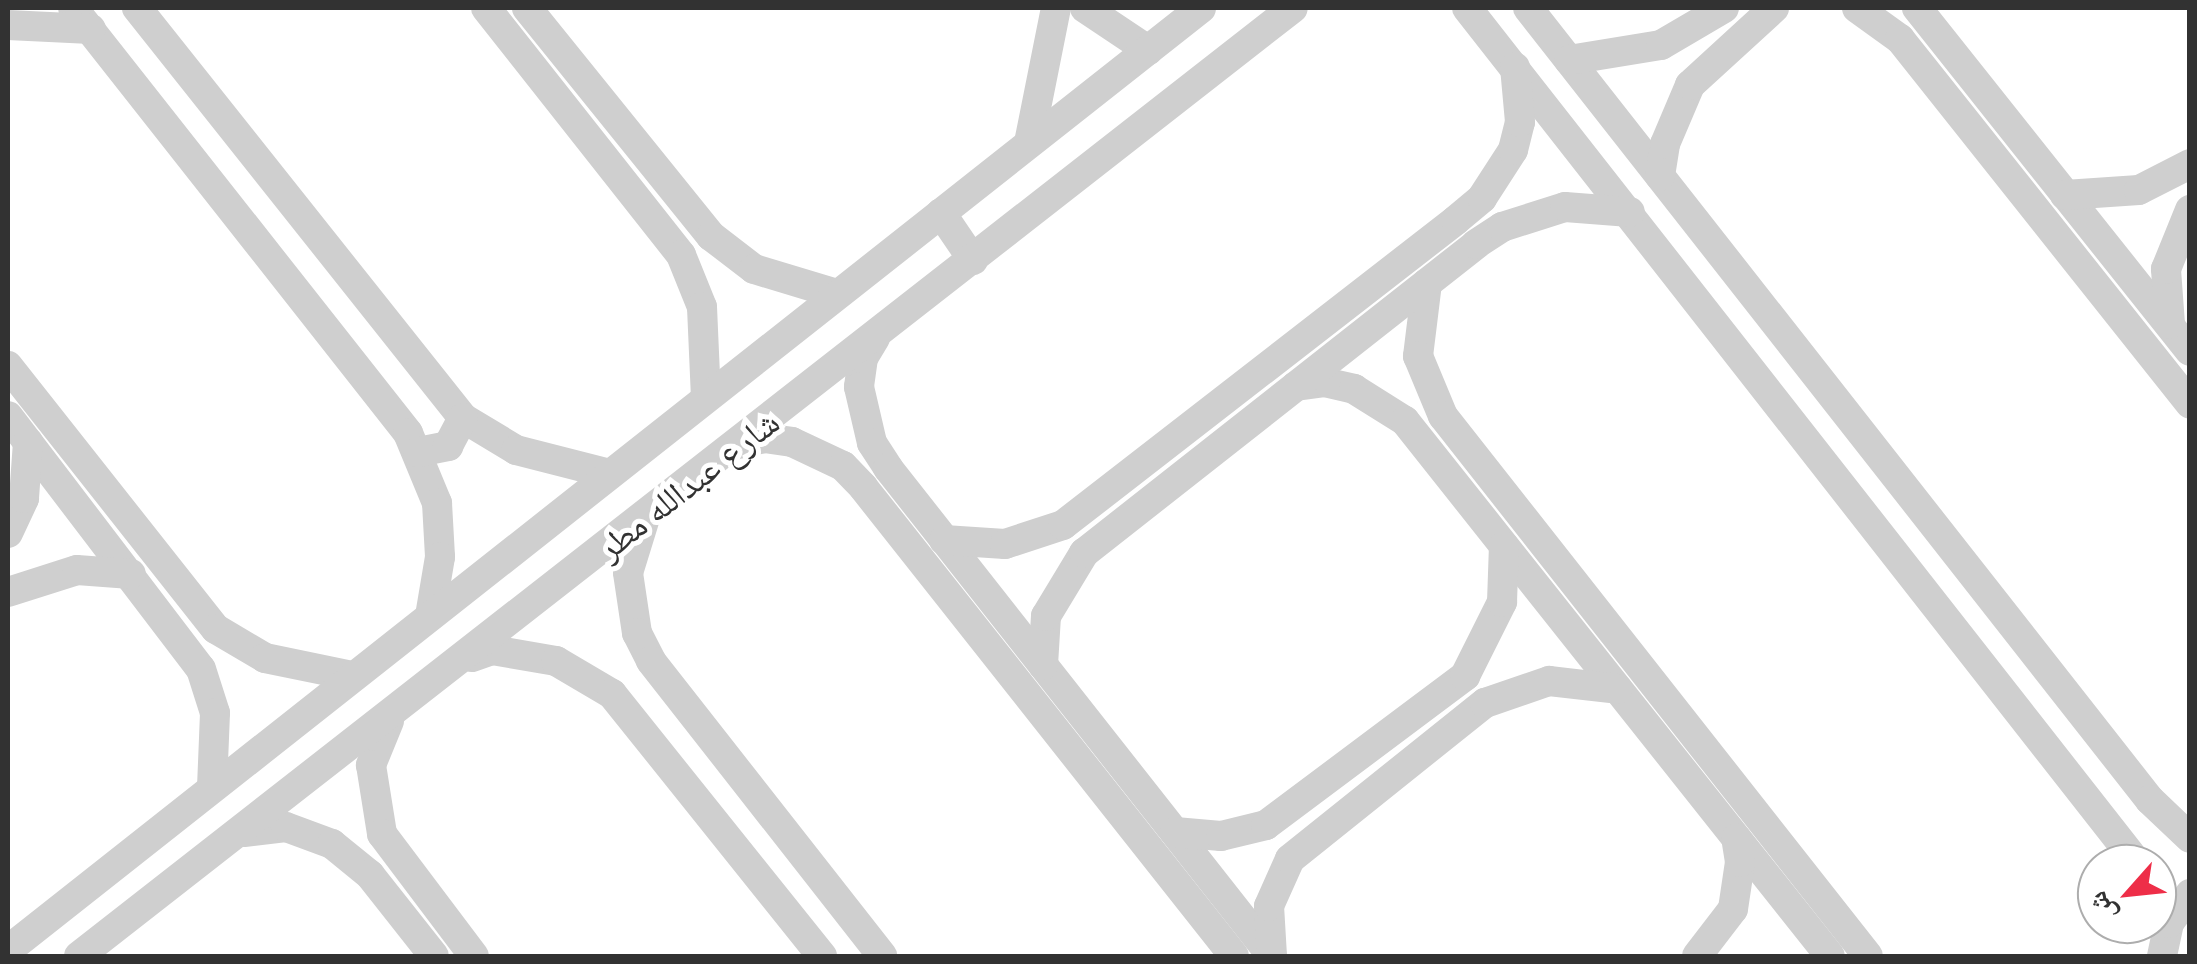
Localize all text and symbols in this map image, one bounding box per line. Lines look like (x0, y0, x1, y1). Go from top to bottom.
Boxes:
street label: شارع عبدالله مطر (588, 401, 788, 569)
north arrow (2077, 844, 2177, 944)
text: ش (2080, 886, 2123, 928)

